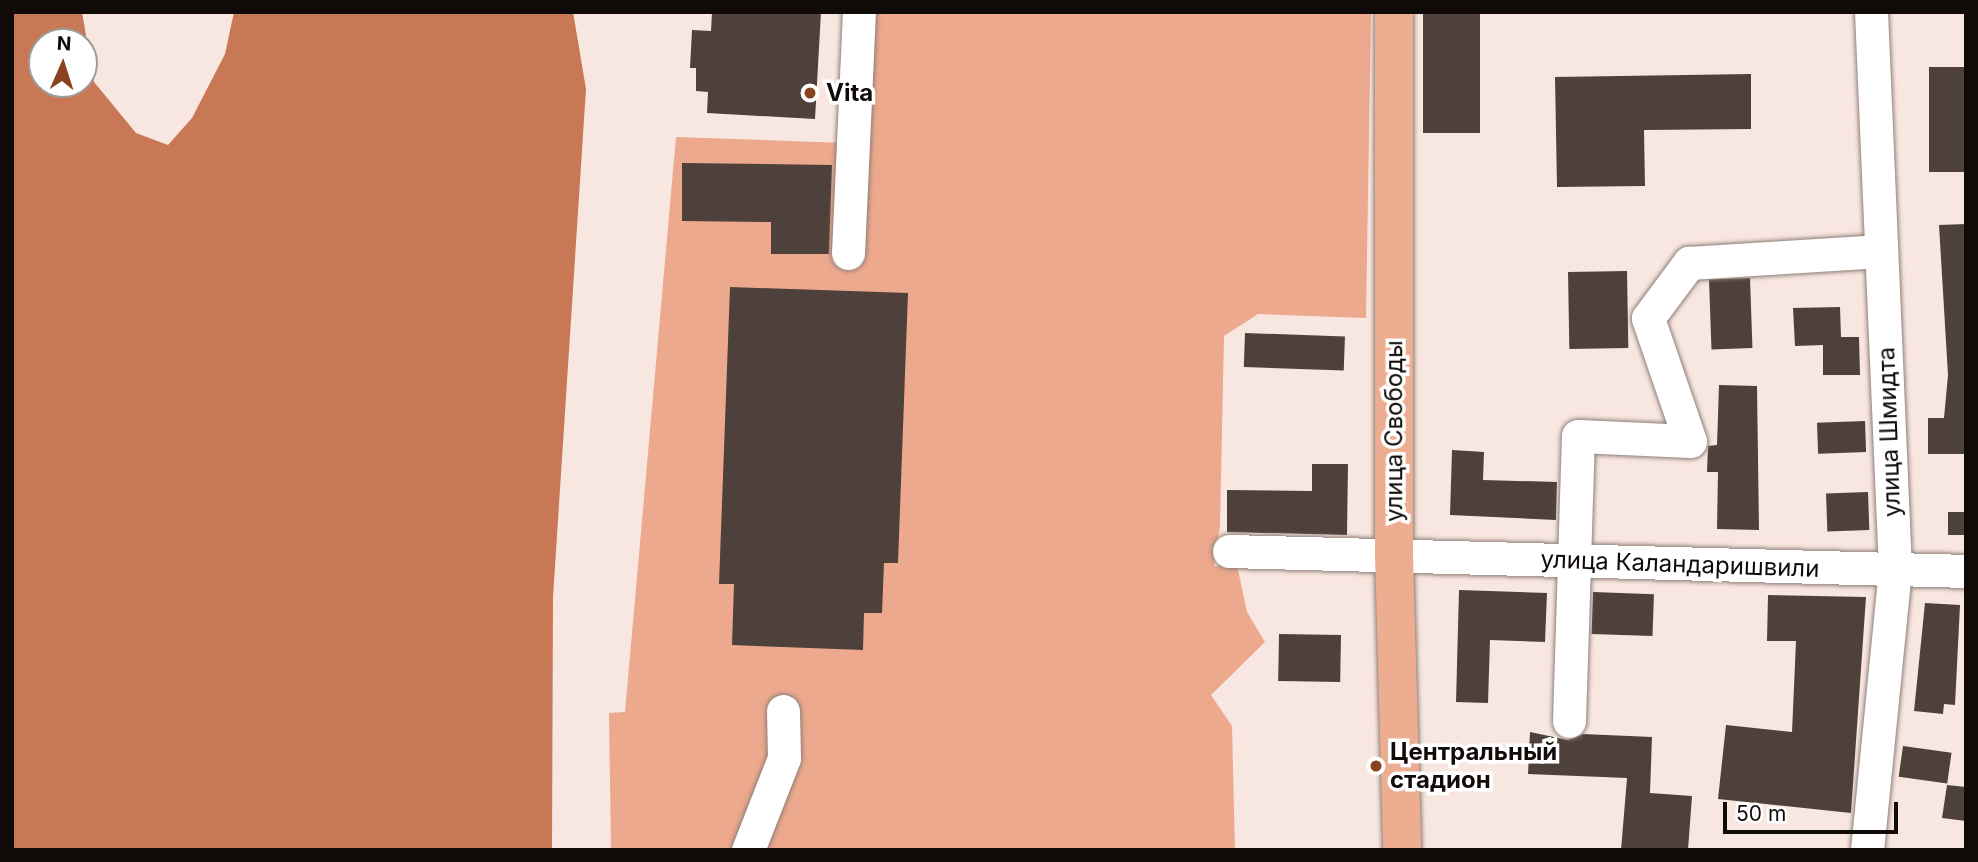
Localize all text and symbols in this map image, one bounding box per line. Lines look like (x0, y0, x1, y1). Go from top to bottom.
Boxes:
north arrow (28, 28, 98, 98)
text: N (56, 32, 72, 55)
place label: Vita (826, 79, 873, 107)
marker: Vita (800, 83, 820, 103)
street label: улица Свободы (1380, 340, 1408, 522)
street label: улица Шмидта (1872, 346, 1906, 518)
street label: улица Каландаришвили (1540, 545, 1820, 583)
place label: Центральный стадион (1390, 738, 1557, 794)
marker: Центральный стадион (1368, 758, 1384, 774)
scale bar (1726, 788, 1901, 832)
text: 50 m (1736, 801, 1786, 826)

